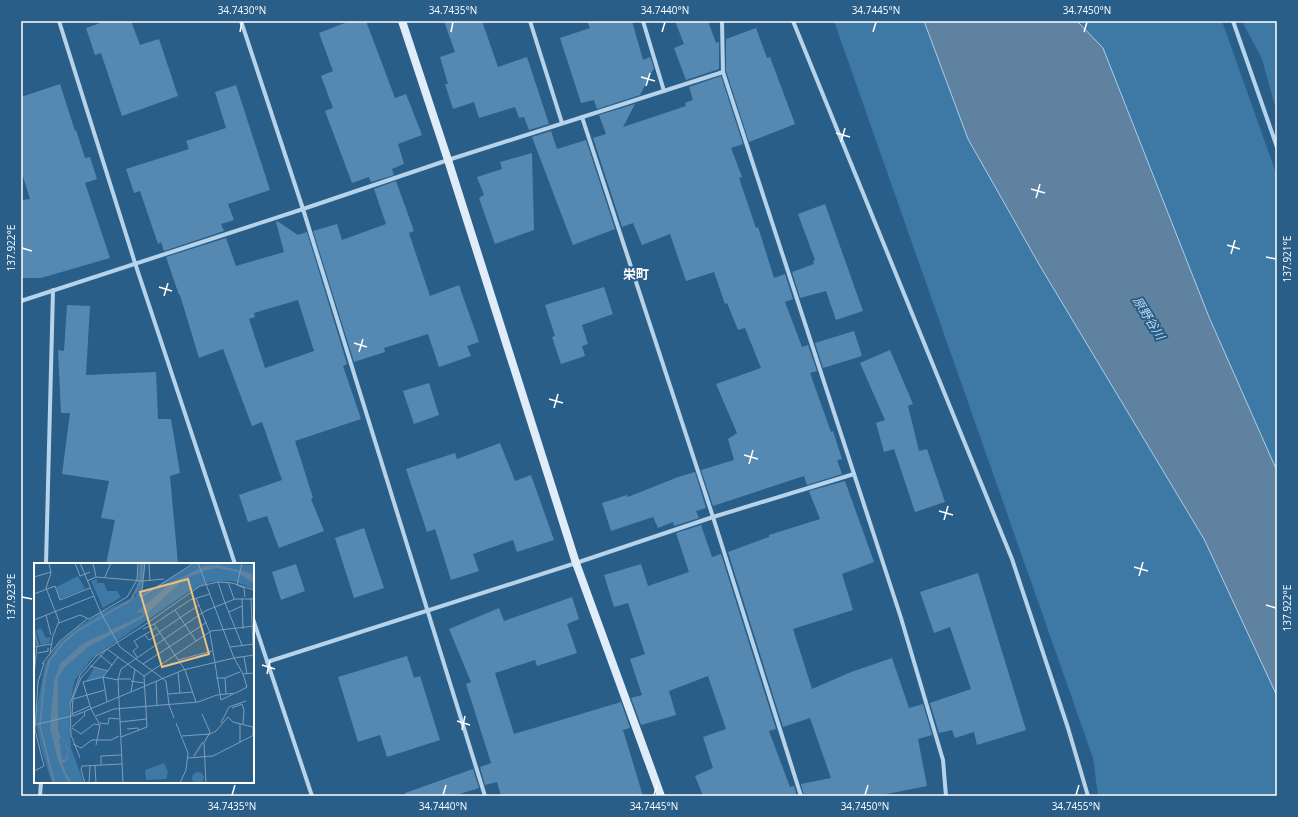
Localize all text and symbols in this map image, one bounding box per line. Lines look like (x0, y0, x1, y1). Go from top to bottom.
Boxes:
text: 34.7430°N (218, 3, 266, 17)
text: 34.7435°N (429, 3, 477, 17)
text: 34.7440°N (641, 3, 689, 17)
text: 34.7445°N (852, 3, 900, 17)
text: 34.7450°N (1063, 3, 1111, 17)
text: 137.922°E (4, 225, 18, 271)
text: 137.921°E (1280, 236, 1294, 282)
district label: 栄町 (623, 265, 649, 283)
water label: 原野谷川 (1129, 293, 1170, 345)
inset map (34, 563, 254, 783)
text: 137.923°E (4, 574, 18, 620)
text: 137.922°E (1280, 585, 1294, 631)
text: 34.7435°N (208, 799, 256, 813)
text: 34.7440°N (419, 799, 467, 813)
text: 34.7445°N (630, 799, 678, 813)
text: 34.7450°N (841, 799, 889, 813)
text: 34.7455°N (1052, 799, 1100, 813)

